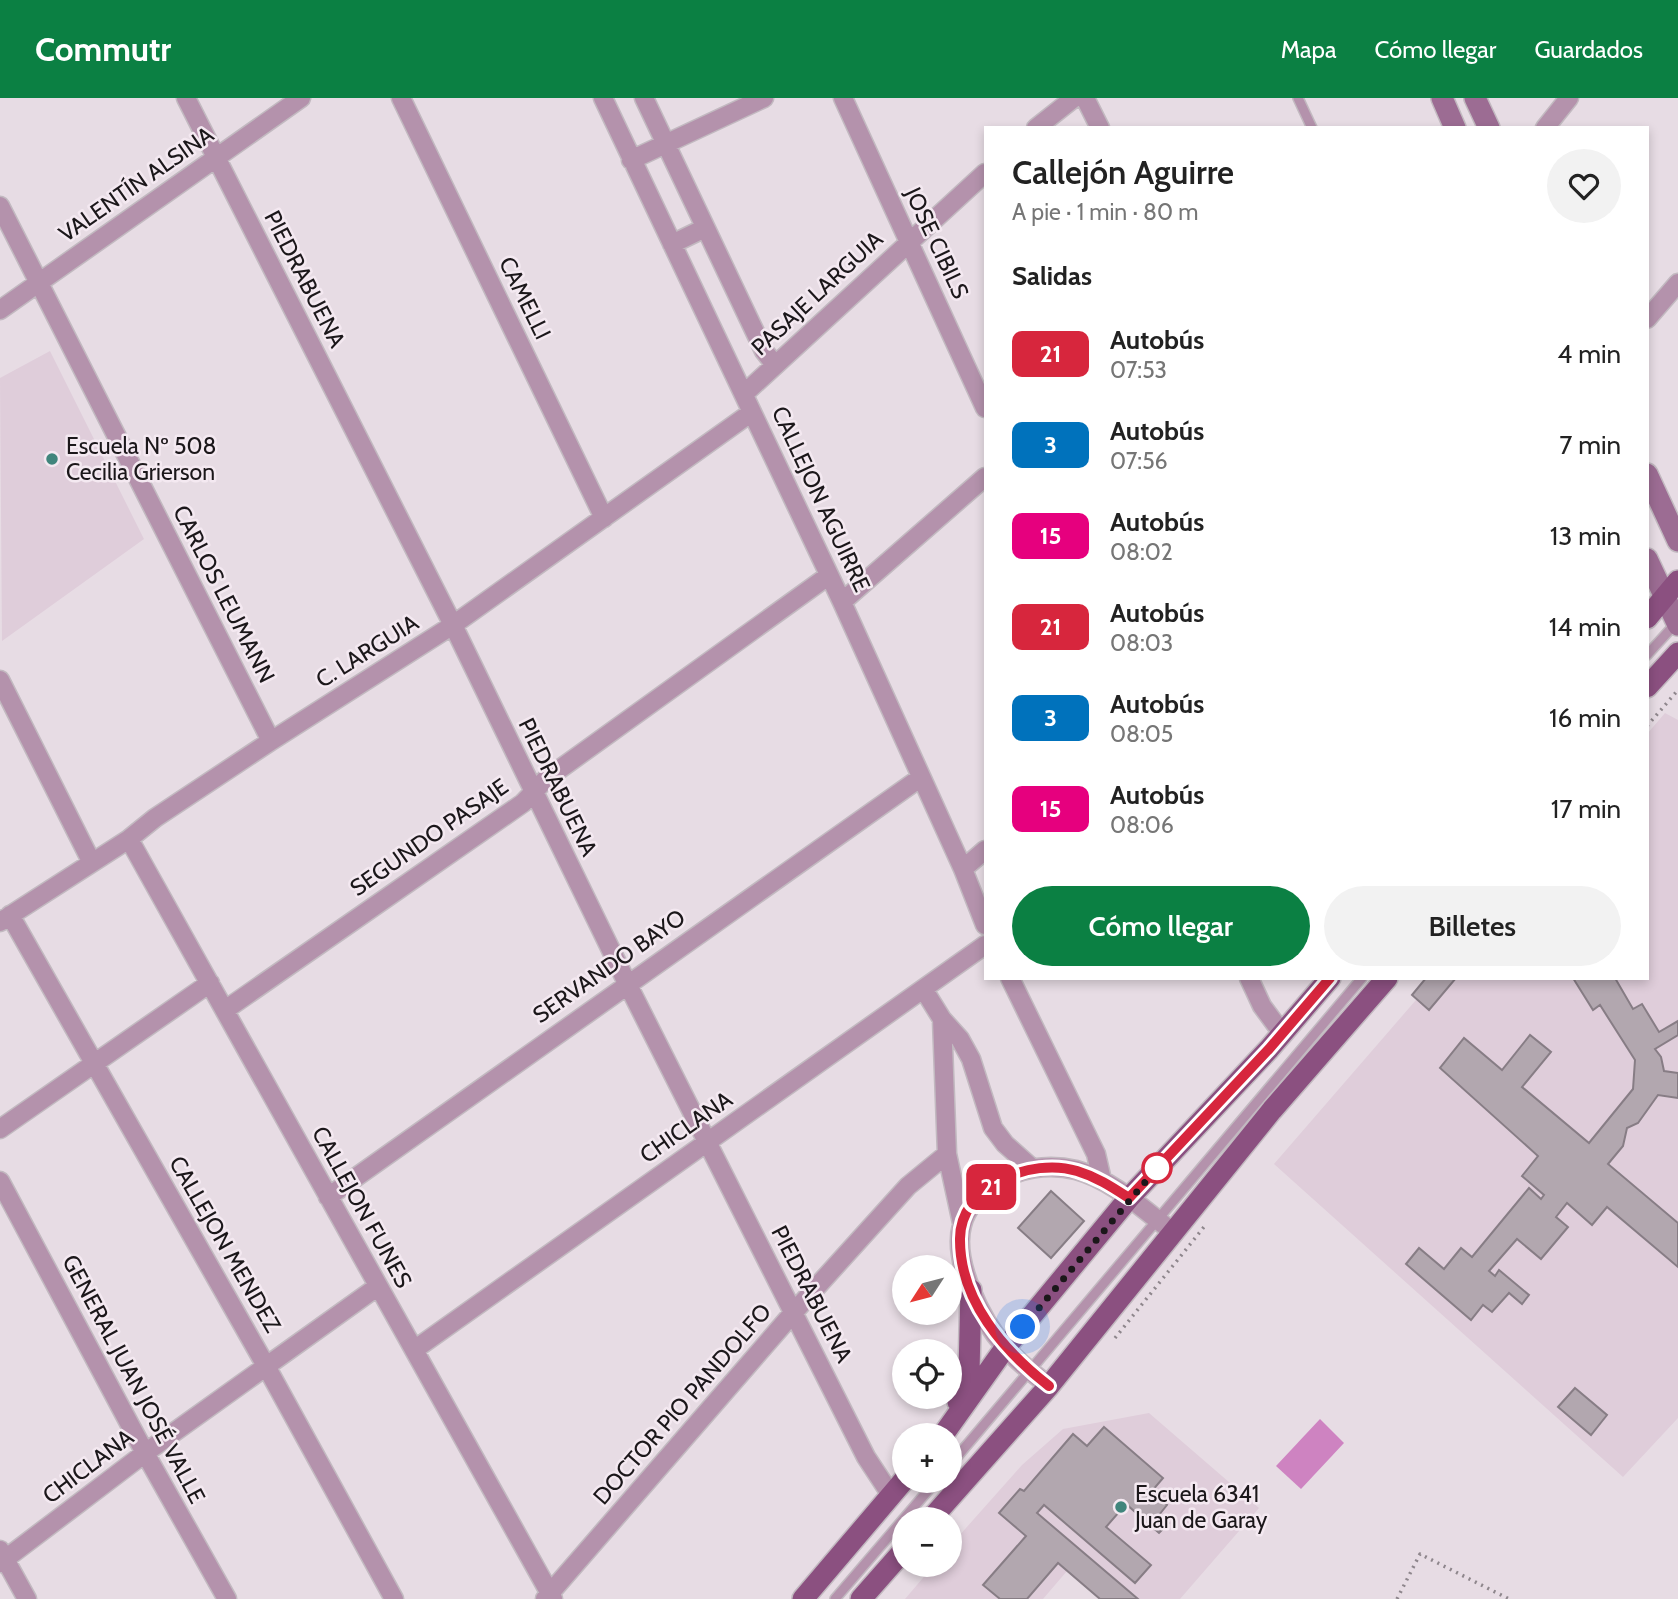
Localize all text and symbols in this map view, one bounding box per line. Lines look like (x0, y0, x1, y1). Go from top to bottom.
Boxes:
text: Commutr (35, 29, 171, 69)
text: Mapa (1281, 35, 1337, 64)
text: Cómo llegar (1375, 35, 1496, 64)
text: Guardados (1534, 35, 1643, 64)
street label: VALENTÍN ALSINA (53, 119, 219, 248)
button: heart (1547, 149, 1621, 223)
text: Callejón Aguirre (1012, 152, 1234, 192)
street label: JOSE CIBILS (899, 182, 975, 303)
text: A pie · 1 min · 80 m (1012, 198, 1198, 226)
street label: PIEDRABUENA (258, 206, 352, 352)
street label: PASAJE LARGUIA (745, 225, 889, 361)
street label: CAMELLI (493, 252, 557, 344)
text: Salidas (1012, 260, 1092, 292)
text: Autobús (1110, 324, 1204, 356)
text: 4 min (1557, 338, 1621, 370)
text: 21 (1040, 339, 1061, 368)
text: 07:53 (1110, 356, 1167, 384)
street label: CALLEJON AGUIRRE (766, 402, 876, 596)
text: Autobús (1110, 415, 1204, 447)
text: 7 min (1559, 429, 1621, 461)
text: 3 (1044, 430, 1057, 459)
place label: Escuela Nº 508 Cecilia Grierson (66, 432, 216, 486)
text: 07:56 (1110, 447, 1168, 475)
marker: Escuela Nº 508 Cecilia Grierson (44, 451, 60, 467)
street label: CARLOS LEUMANN (167, 501, 281, 687)
text: Autobús (1110, 506, 1204, 538)
text: 13 min (1550, 520, 1621, 552)
text: 15 (1040, 521, 1061, 550)
text: 08:02 (1110, 538, 1173, 566)
text: Autobús (1110, 597, 1204, 629)
street label: C. LARGUIA (310, 608, 424, 694)
text: 14 min (1549, 611, 1621, 643)
text: 21 (1040, 612, 1061, 641)
text: 08:03 (1110, 629, 1173, 657)
text: Autobús (1110, 688, 1204, 720)
text: 16 min (1549, 702, 1621, 734)
text: 3 (1044, 703, 1057, 732)
street label: PIEDRABUENA (513, 713, 603, 861)
text: 08:05 (1110, 720, 1173, 748)
street label: SEGUNDO PASAJE (345, 772, 513, 902)
text: Autobús (1110, 779, 1204, 811)
text: 17 min (1551, 793, 1621, 825)
text: 15 (1040, 794, 1061, 823)
text: 08:06 (1110, 811, 1174, 839)
button: Cómo llegar (1012, 886, 1310, 966)
button: Billetes (1324, 886, 1621, 966)
street label: SERVANDO BAYO (527, 903, 691, 1029)
street label: CHICLANA (634, 1085, 738, 1169)
street label: CALLEJON FUNES (306, 1121, 418, 1293)
street label: CALLEJON MENDEZ (163, 1151, 287, 1337)
unlabelled marker (1142, 1153, 1172, 1183)
line badge: 21 (960, 1164, 1023, 1210)
text: 21 (980, 1172, 1002, 1201)
street label: PIEDRABUENA (765, 1221, 859, 1367)
street label: GENERAL JUAN JOSÉ VALLE (57, 1250, 212, 1508)
north arrow (892, 1255, 962, 1325)
map controls (892, 1255, 962, 1577)
street label: DOCTOR PIO PANDOLFO (587, 1298, 777, 1510)
your location (1005, 1309, 1040, 1344)
button: locate (892, 1339, 962, 1409)
street label: CHICLANA (37, 1423, 139, 1509)
button: + (892, 1423, 962, 1493)
place label: Escuela 6341 Juan de Garay (1134, 1480, 1268, 1534)
marker: Escuela 6341 Juan de Garay (1113, 1499, 1129, 1515)
button: − (892, 1507, 962, 1577)

